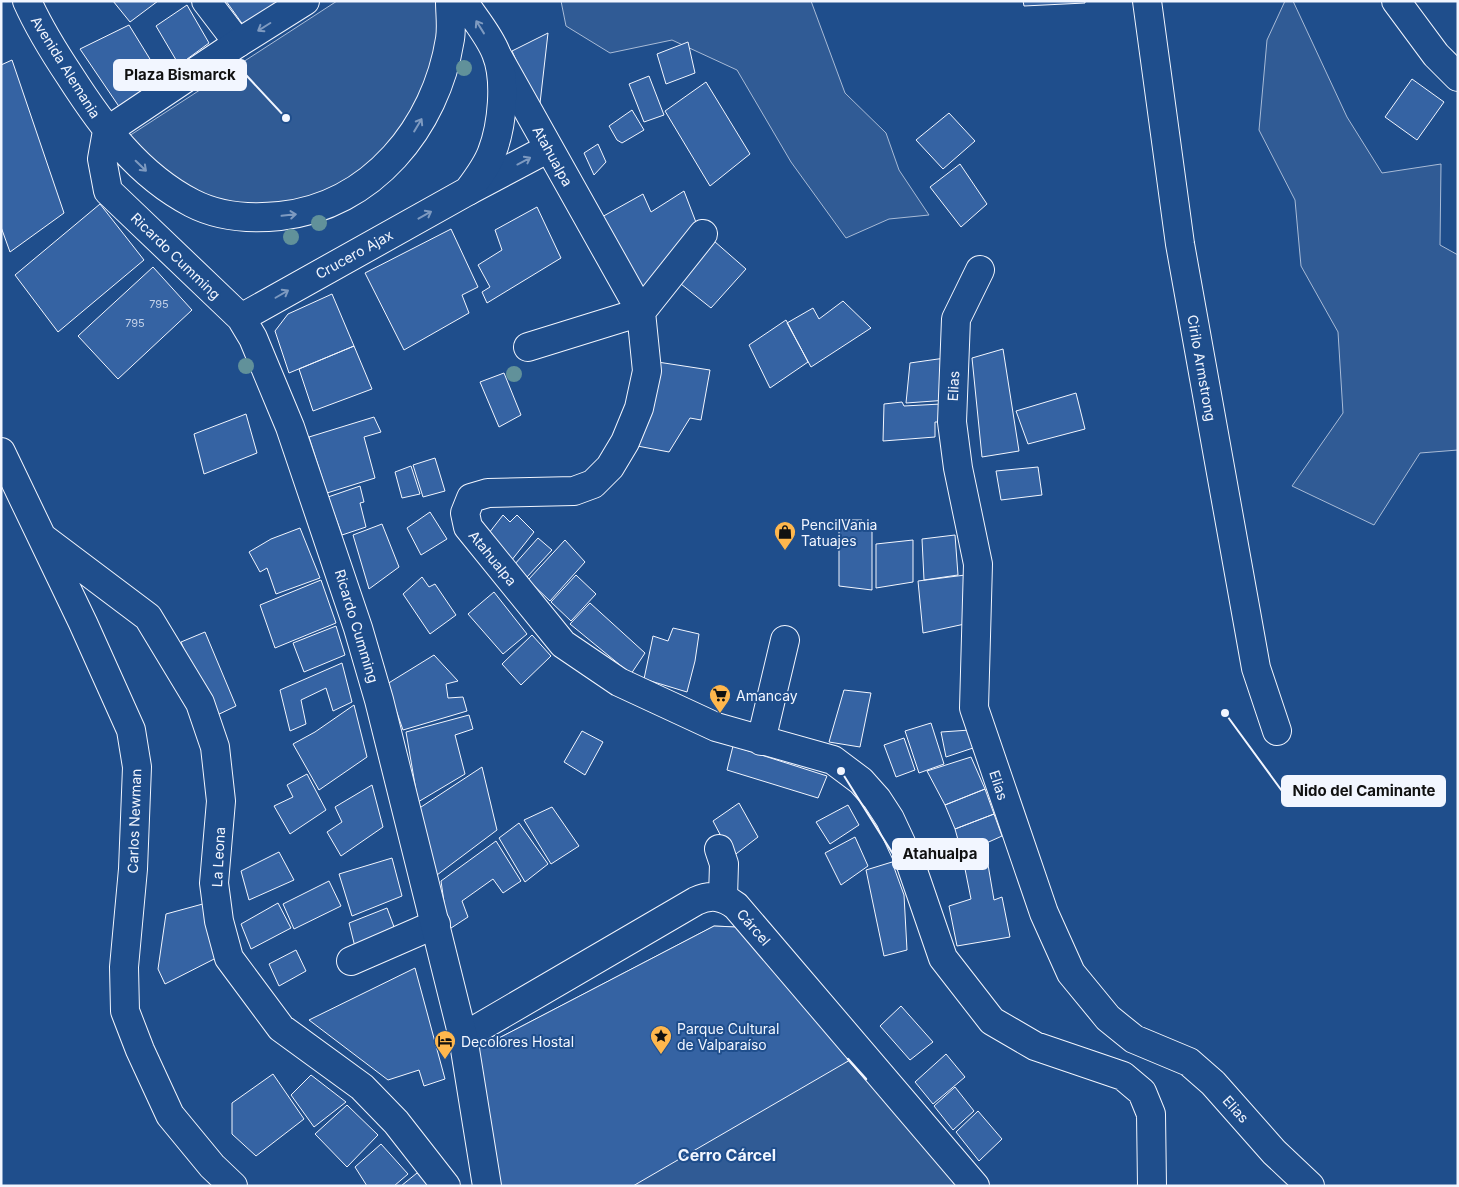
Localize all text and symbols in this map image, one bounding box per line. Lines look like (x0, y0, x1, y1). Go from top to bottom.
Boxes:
street label: Avenida Alemania (28, 13, 104, 121)
one-way arrow (474, 21, 484, 35)
one-way arrow (257, 22, 271, 32)
callout: Plaza Bismarck (114, 60, 246, 90)
text: Plaza Bismarck (124, 65, 236, 84)
one-way arrow (413, 119, 423, 133)
street label: Atahualpa (529, 123, 577, 189)
one-way arrow (516, 156, 531, 165)
one-way arrow (135, 160, 148, 172)
street label: Ricardo Cumming (128, 209, 224, 303)
one-way arrow (281, 210, 297, 220)
one-way arrow (417, 210, 432, 220)
street label: Crucero Ajax (312, 226, 396, 282)
one-way arrow (275, 288, 289, 298)
house number: 795 (149, 297, 169, 311)
street label: Cirilo Armstrong (1184, 313, 1220, 423)
house number: 795 (125, 316, 145, 330)
street label: Elias (944, 370, 962, 402)
place label: PencilVania Tatuajes (801, 516, 877, 549)
shop icon: PencilVania Tatuajes (773, 520, 797, 551)
street label: Atahualpa (466, 527, 520, 589)
street label: Ricardo Cumming (332, 567, 382, 685)
supermarket icon: Amancay (708, 683, 732, 714)
place label: Amancay (736, 687, 798, 704)
street label: Carlos Newman (124, 768, 144, 874)
street label: Elias (986, 768, 1012, 802)
callout: Nido del Caminante (1282, 776, 1445, 806)
text: Nido del Caminante (1293, 781, 1436, 800)
street label: La Leona (208, 826, 228, 888)
callout: Atahualpa (893, 839, 988, 869)
text: Atahualpa (903, 844, 977, 863)
street label: Cárcel (734, 905, 774, 949)
place label: Parque Cultural de Valparaíso (677, 1020, 779, 1053)
place icon: Parque Cultural de Valparaíso (649, 1024, 673, 1055)
hotel icon: Decolores Hostal (433, 1029, 457, 1060)
place label: Decolores Hostal (461, 1033, 574, 1050)
street label: Elias (1219, 1092, 1253, 1126)
district label: Cerro Cárcel (678, 1145, 776, 1165)

